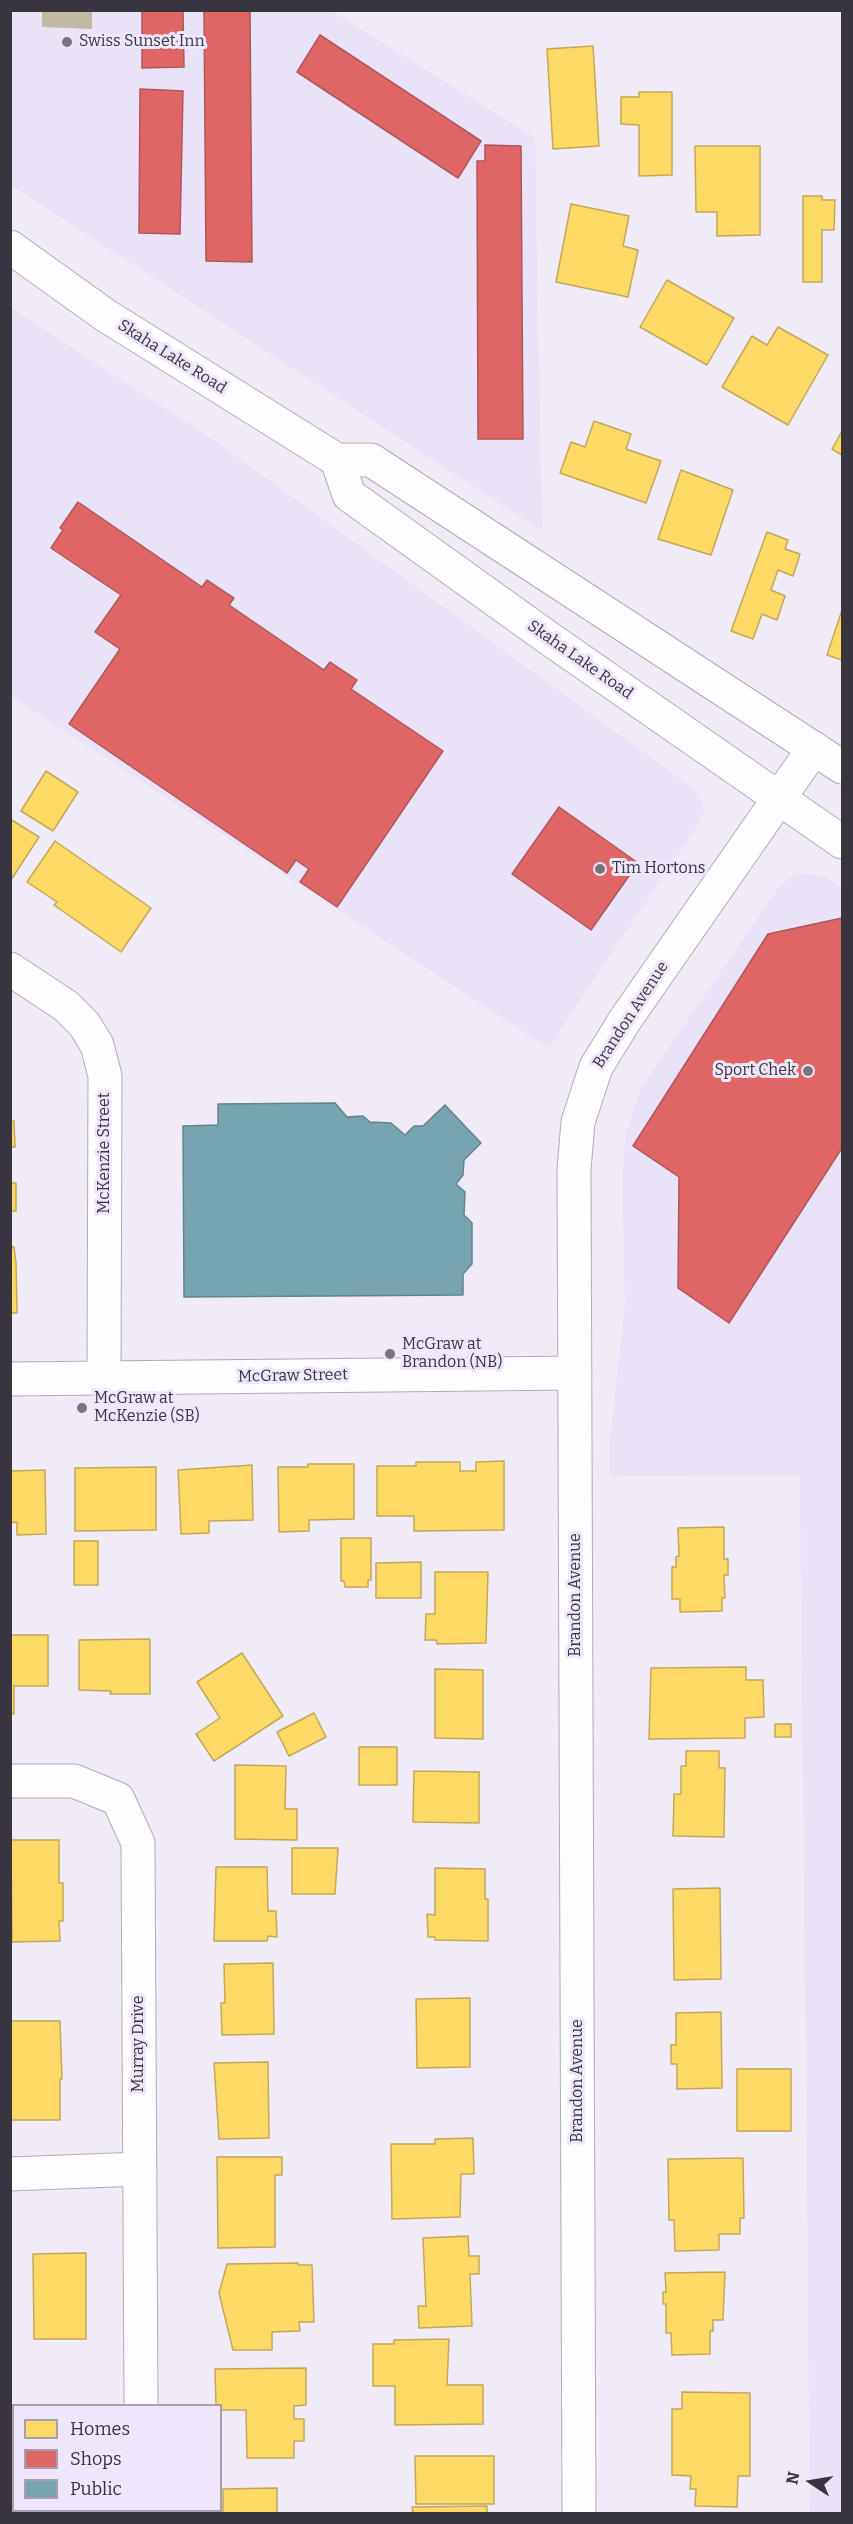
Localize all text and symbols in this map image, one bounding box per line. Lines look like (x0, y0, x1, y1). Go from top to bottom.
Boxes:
place label: Swiss Sunset Inn (79, 32, 205, 52)
marker: Swiss Sunset Inn (60, 35, 74, 49)
street label: Skaha Lake Road (114, 316, 230, 398)
street label: Skaha Lake Road (524, 616, 636, 704)
place label: Tim Hortons (612, 859, 706, 879)
marker: Tim Hortons (593, 862, 607, 876)
street label: Brandon Avenue (589, 958, 673, 1072)
place label: Sport Chek (714, 1061, 796, 1081)
marker: Sport Chek (801, 1064, 815, 1078)
street label: McKenzie Street (95, 1092, 115, 1214)
place label: McGraw at Brandon (NB) (402, 1335, 502, 1373)
marker: McGraw at Brandon (NB) (383, 1347, 397, 1361)
street label: McGraw Street (238, 1365, 348, 1387)
place label: McGraw at McKenzie (SB) (94, 1389, 200, 1427)
marker: McGraw at McKenzie (SB) (75, 1401, 89, 1415)
street label: Brandon Avenue (566, 1533, 586, 1657)
street label: Murray Drive (129, 1996, 149, 2092)
street label: Brandon Avenue (568, 2019, 588, 2143)
legend (12, 2404, 222, 2512)
text: Homes (70, 2418, 130, 2440)
text: Shops (70, 2448, 122, 2470)
north arrow (781, 2452, 841, 2512)
text: N (782, 2470, 803, 2486)
text: Public (70, 2478, 122, 2500)

